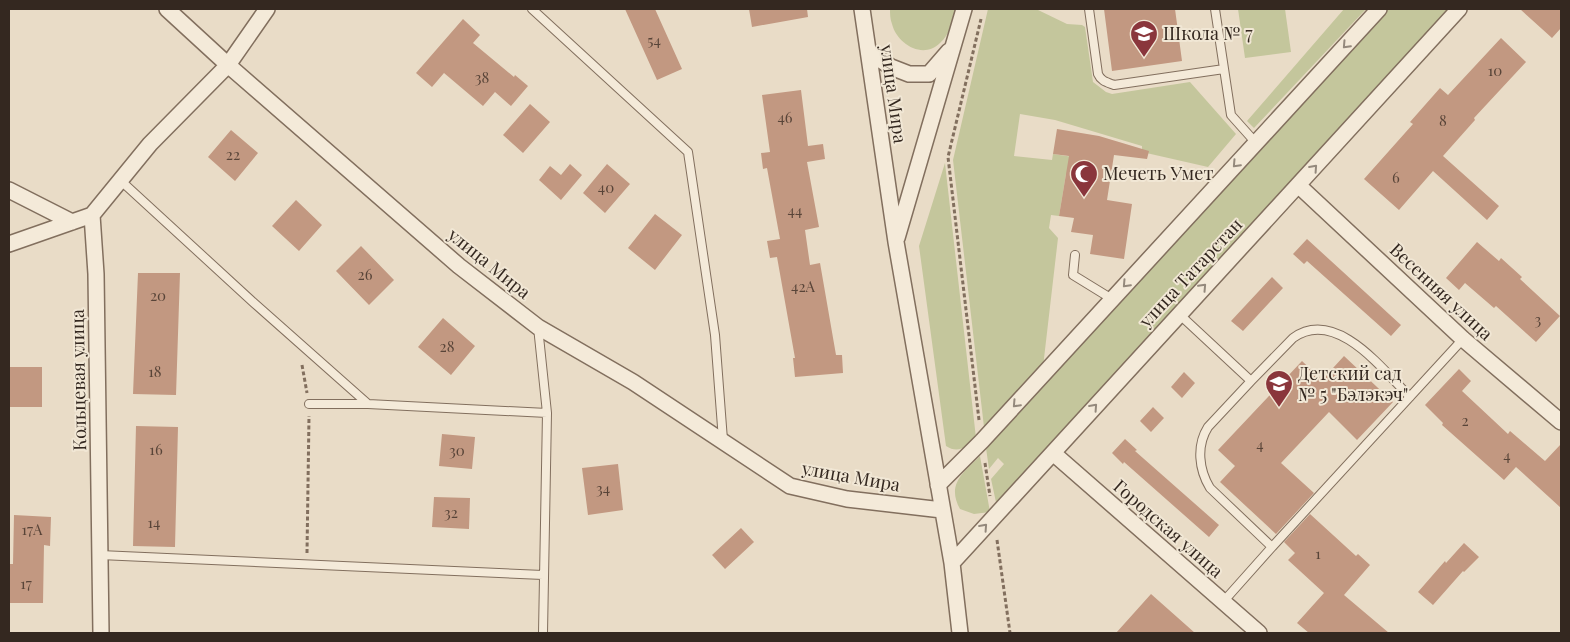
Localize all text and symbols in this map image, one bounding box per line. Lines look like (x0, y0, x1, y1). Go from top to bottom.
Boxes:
school or university icon: Школа № 7 (1129, 19, 1159, 58)
place label: Школа № 7 (1163, 21, 1253, 45)
house number: 54 (647, 30, 661, 50)
one-way arrow (1342, 39, 1351, 48)
street label: улица Мира (875, 42, 913, 145)
house number: 10 (1488, 60, 1502, 80)
house number: 38 (475, 67, 489, 87)
house number: 46 (777, 107, 793, 127)
house number: 8 (1439, 110, 1447, 130)
house number: 22 (226, 144, 240, 164)
mosque icon: Мечеть Умет (1069, 159, 1099, 198)
one-way arrow (1233, 159, 1242, 168)
place label: Мечеть Умет (1103, 161, 1213, 185)
one-way arrow (1308, 164, 1317, 173)
house number: 6 (1392, 167, 1400, 187)
house number: 40 (598, 177, 614, 197)
house number: 44 (788, 200, 802, 220)
street label: улица Татарстан (1133, 213, 1247, 333)
street label: улица Мира (443, 222, 536, 304)
street label: Весенняя улица (1385, 237, 1498, 345)
house number: 26 (358, 264, 373, 284)
house number: 42А (791, 276, 816, 296)
one-way arrow (1123, 279, 1132, 288)
one-way arrow (1197, 283, 1206, 292)
house number: 20 (150, 285, 166, 305)
street label: Кольцевая улица (65, 309, 91, 451)
house number: 3 (1535, 309, 1542, 329)
house number: 28 (440, 336, 455, 356)
house number: 18 (148, 361, 162, 381)
place label: Детский сад № 5 "Бэлэкэч" (1298, 361, 1408, 406)
school or university icon: Детский сад № 5 "Бэлэкэч" (1264, 369, 1294, 408)
one-way arrow (1013, 398, 1022, 407)
one-way arrow (1088, 404, 1097, 413)
house number: 2 (1461, 410, 1469, 430)
house number: 4 (1256, 434, 1264, 454)
house number: 16 (149, 439, 163, 459)
house number: 30 (449, 440, 465, 460)
house number: 4 (1503, 445, 1511, 465)
street label: улица Мира (799, 455, 902, 496)
street label: Городская улица (1109, 474, 1229, 583)
house number: 34 (596, 478, 610, 498)
house number: 32 (444, 502, 458, 522)
house number: 14 (148, 512, 160, 532)
house number: 17А (21, 519, 43, 539)
one-way arrow (979, 523, 988, 532)
house number: 1 (1315, 543, 1321, 563)
house number: 17 (20, 573, 32, 593)

